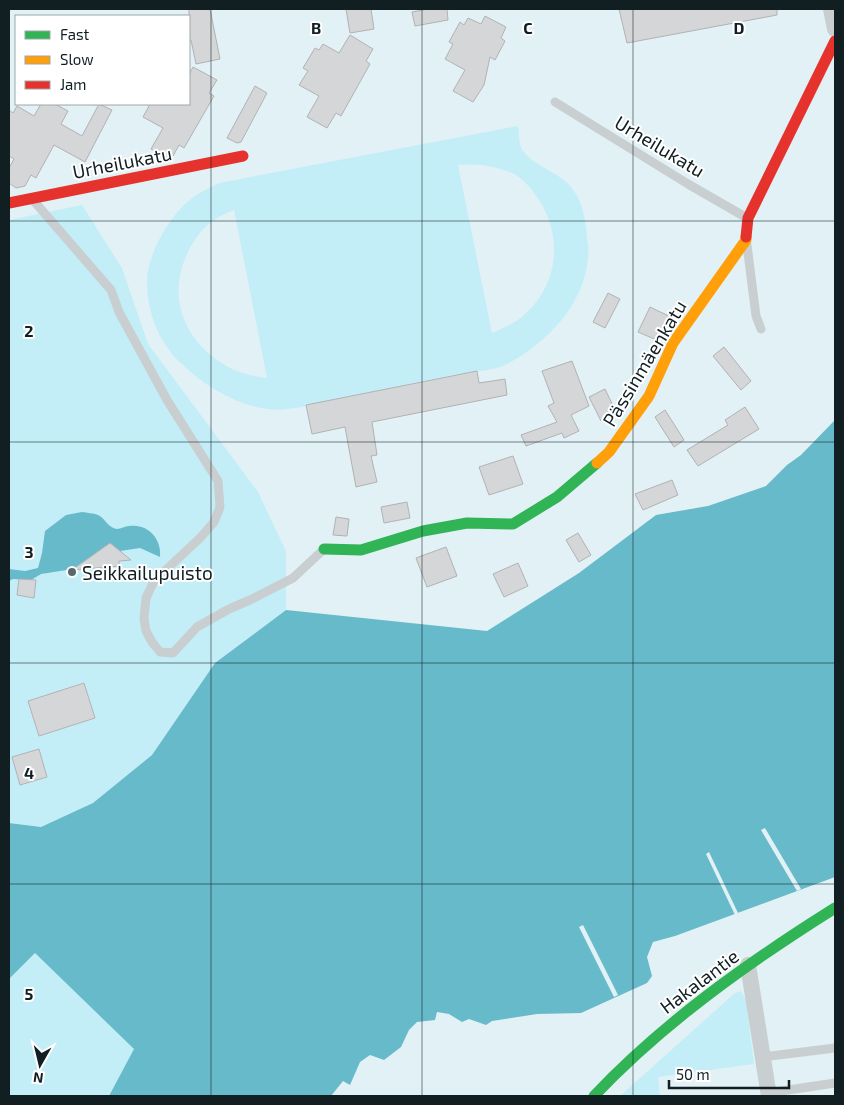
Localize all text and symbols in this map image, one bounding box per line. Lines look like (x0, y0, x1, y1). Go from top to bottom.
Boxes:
legend (15, 15, 190, 105)
text: B (311, 18, 321, 37)
text: C (523, 18, 533, 37)
text: D (734, 18, 745, 37)
text: Fast (60, 25, 90, 43)
text: Slow (60, 50, 94, 68)
text: Jam (60, 75, 86, 93)
street label: Urheilukatu (611, 110, 709, 182)
street label: Urheilukatu (70, 141, 174, 183)
street label: Pässinmäenkatu (597, 296, 691, 430)
text: 2 (24, 321, 34, 340)
text: 3 (24, 542, 34, 561)
place label: Seikkailupuisto (82, 561, 213, 584)
marker: Seikkailupuisto (66, 566, 78, 578)
text: 4 (24, 763, 34, 782)
street label: Hakalantie (655, 944, 743, 1018)
text: 5 (25, 984, 34, 1003)
north arrow (15, 1040, 65, 1090)
scale bar (669, 1058, 789, 1090)
text: 50 m (676, 1065, 710, 1083)
text: N (32, 1069, 44, 1087)

